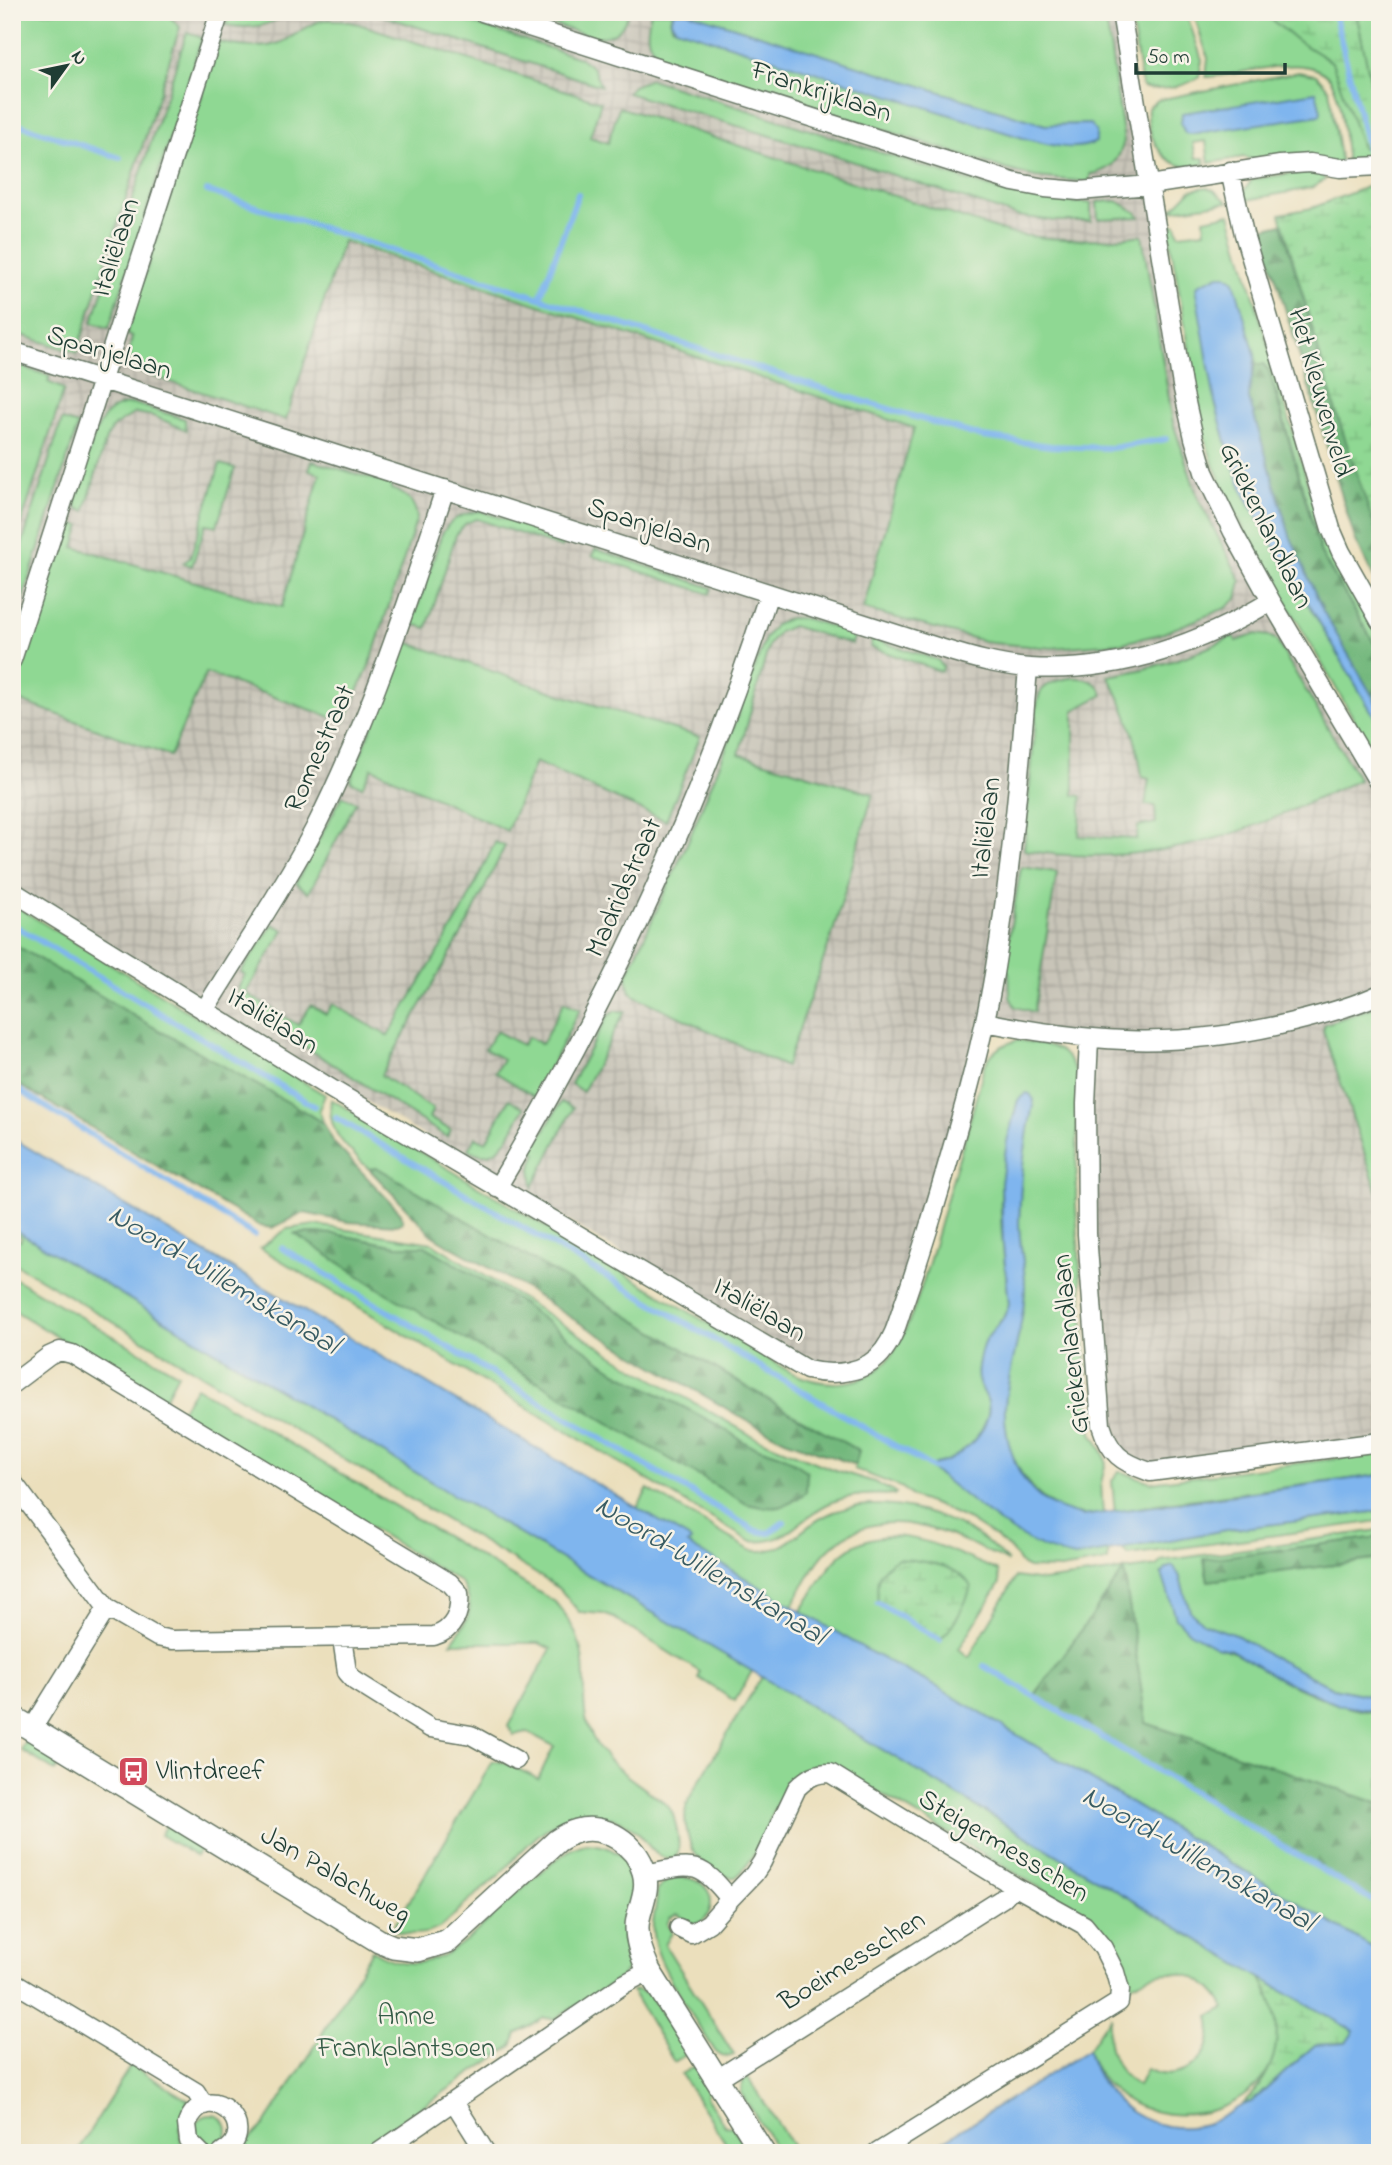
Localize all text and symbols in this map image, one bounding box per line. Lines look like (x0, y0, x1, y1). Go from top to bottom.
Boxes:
north arrow (32, 32, 102, 102)
scale bar (1136, 32, 1285, 76)
text: 50 m (1147, 43, 1190, 73)
text: N (63, 45, 93, 71)
street label: Frankrijklaan (744, 51, 897, 135)
street label: Italiëlaan (82, 193, 152, 303)
street label: Het Kleuvenveld (1275, 303, 1363, 483)
street label: Spanjelaan (41, 316, 177, 392)
street label: Griekenlandlaan (1207, 436, 1323, 616)
street label: Spanjelaan (581, 488, 717, 566)
street label: Romestraat (275, 678, 367, 820)
street label: Italiëlaan (960, 775, 1014, 881)
street label: Madridstraat (576, 811, 674, 965)
street label: Italiëlaan (218, 978, 326, 1066)
water label: Noord-Willemskanaal (99, 1195, 350, 1370)
street label: Griekenlandlaan (1042, 1252, 1102, 1436)
street label: Italiëlaan (705, 1268, 813, 1354)
water label: Noord-Willemskanaal (586, 1486, 837, 1661)
place label: Vlintdreef (155, 1752, 265, 1793)
bus stop icon: Vlintdreef (116, 1755, 150, 1789)
water label: Noord-Willemskanaal (1073, 1775, 1326, 1947)
street label: Steigermesschen (909, 1780, 1097, 1914)
street label: Jan Palachweg (252, 1816, 418, 1936)
street label: Boeimesschen (771, 1901, 934, 2024)
park label: Anne Frankplantsoen (316, 1997, 495, 2070)

